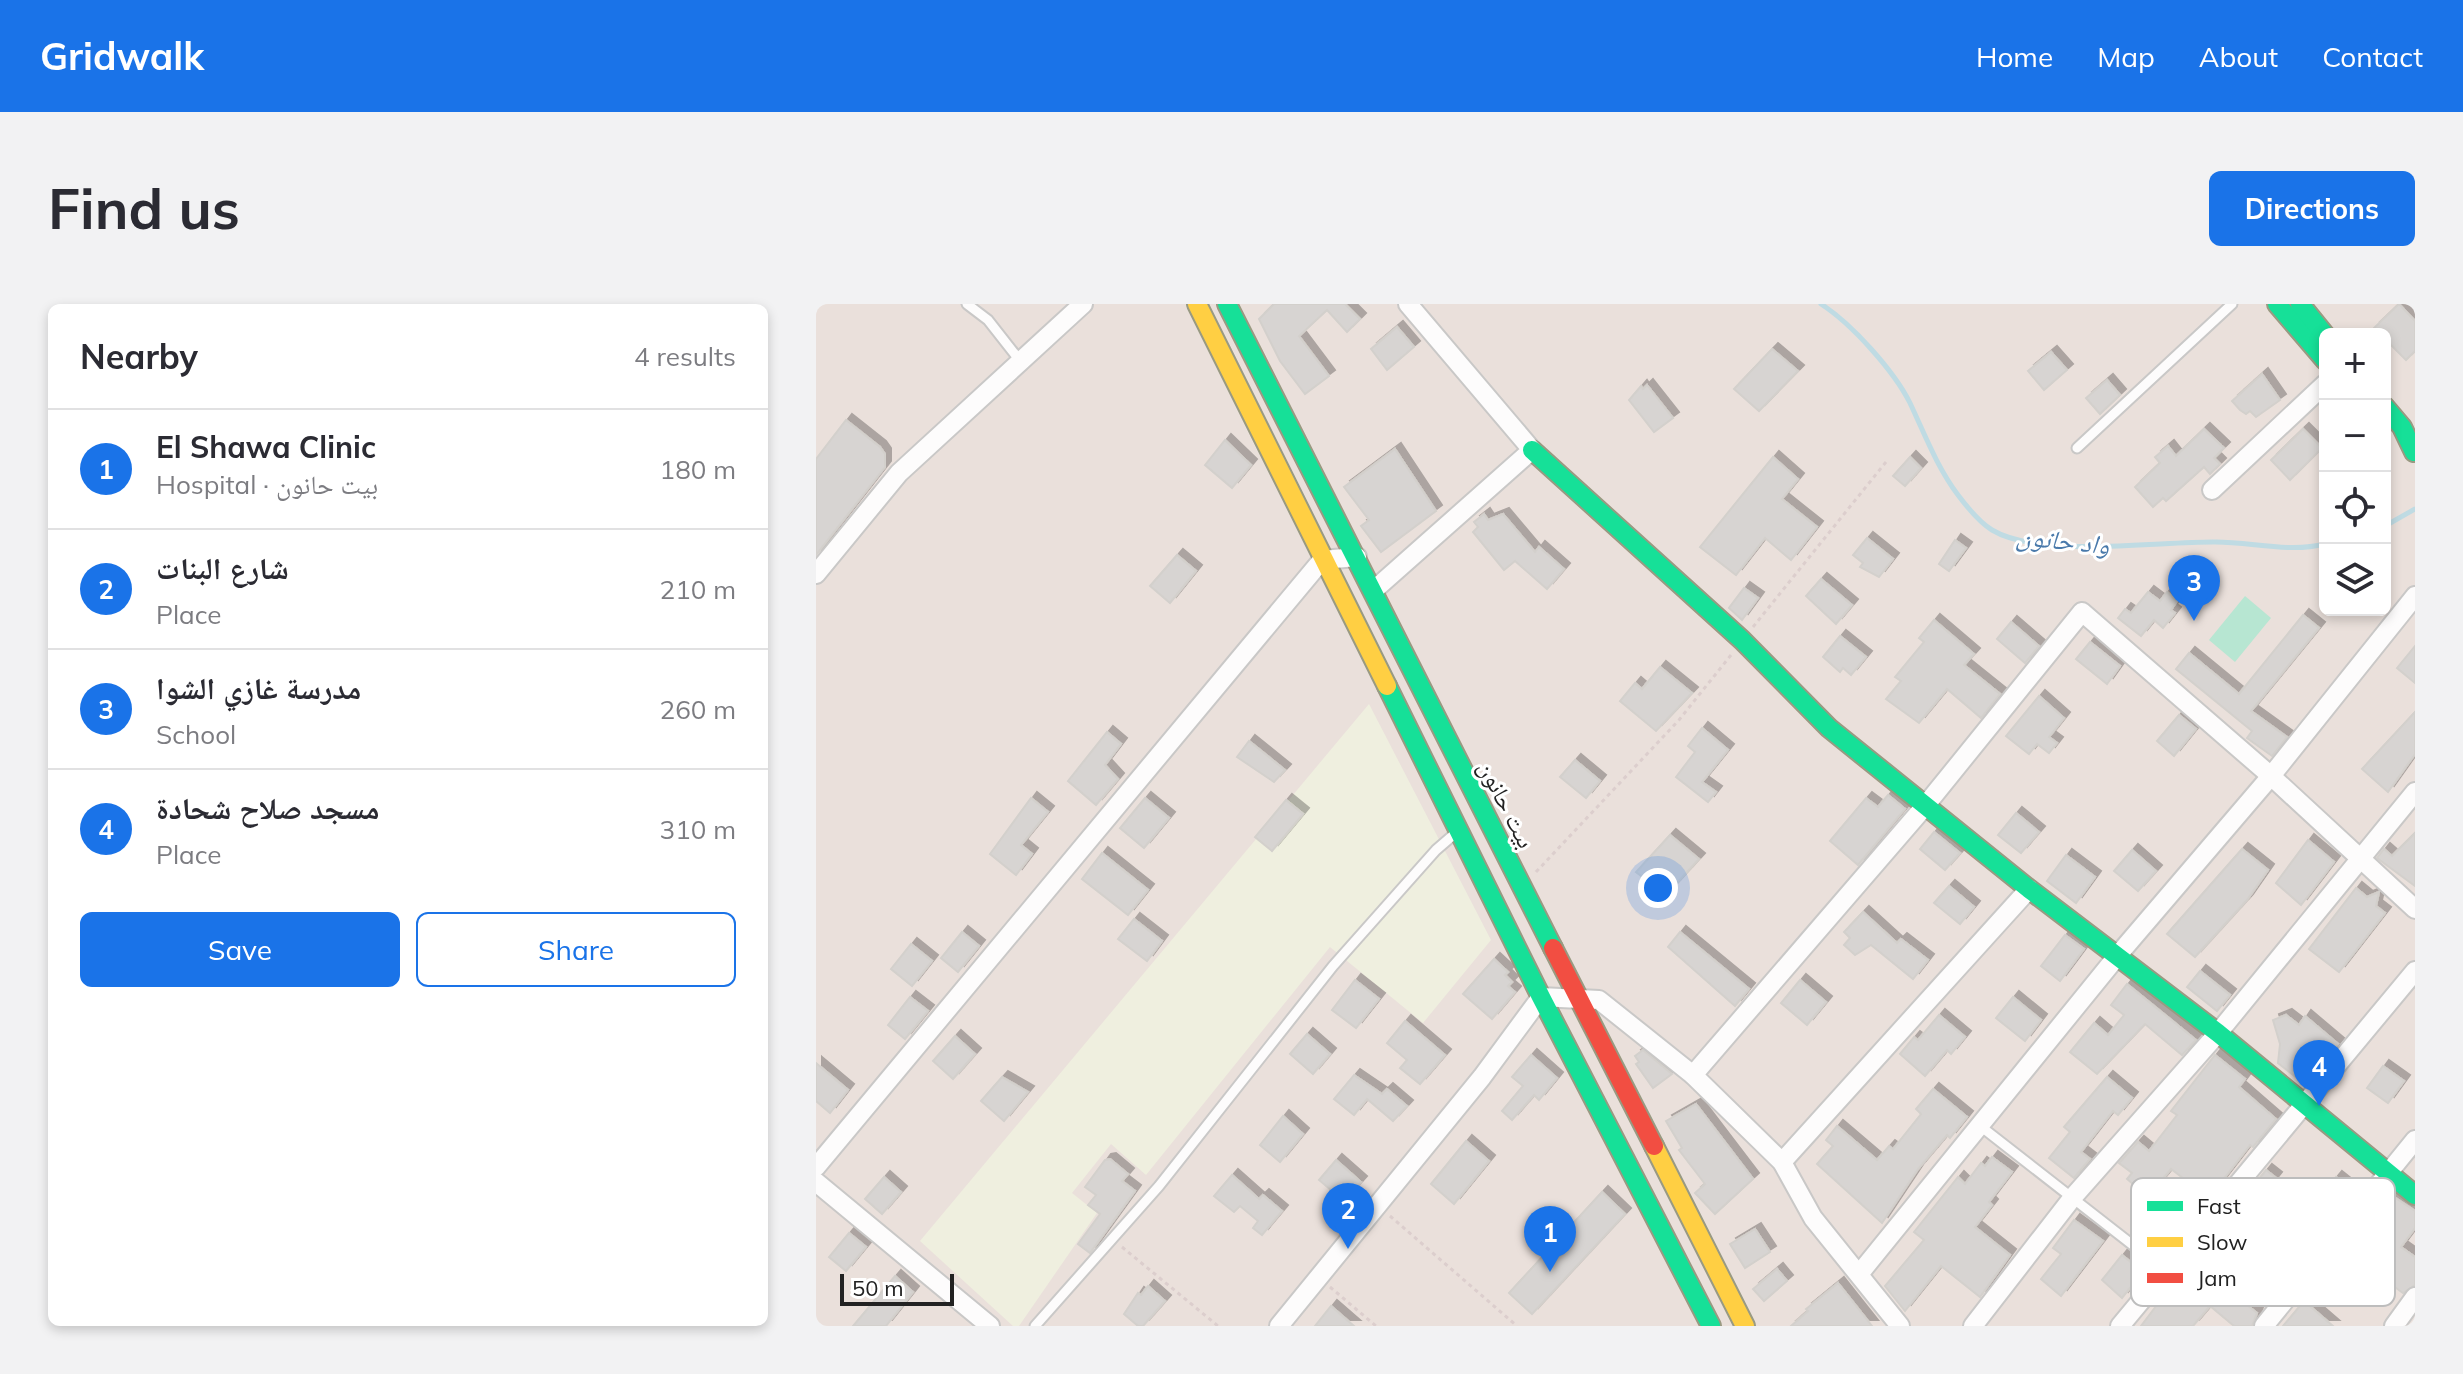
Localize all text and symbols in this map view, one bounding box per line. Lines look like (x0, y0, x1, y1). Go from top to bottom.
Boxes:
text: Gridwalk (40, 32, 204, 80)
text: Home (1976, 39, 2053, 74)
text: Map (2097, 39, 2155, 74)
text: About (2199, 39, 2278, 74)
text: Contact (2322, 39, 2423, 74)
button: Directions (2209, 171, 2415, 246)
text: Find us (48, 173, 240, 243)
map controls (2319, 328, 2391, 616)
button: + (2319, 328, 2391, 400)
text: Nearby (80, 335, 198, 378)
text: 4 results (634, 340, 736, 373)
button: − (2319, 400, 2391, 472)
text: El Shawa Clinic (156, 428, 376, 466)
text: 1 (98, 453, 114, 486)
text: 180 m (660, 453, 736, 486)
text: Hospital · بيت حانون (156, 468, 378, 501)
button: locate (2319, 472, 2391, 544)
water label: واد حانون (2015, 519, 2111, 561)
button: layers (2319, 544, 2391, 616)
text: شارع البنات (156, 549, 289, 587)
pin: 3 (2168, 555, 2220, 621)
text: 2 (98, 573, 114, 606)
text: 210 m (660, 573, 736, 606)
text: Place (156, 598, 221, 631)
text: مدرسة غازي الشوا (156, 669, 361, 707)
text: 3 (98, 693, 114, 726)
text: 260 m (660, 693, 736, 726)
text: School (156, 718, 236, 751)
street label: بيت حانون (1472, 755, 1542, 853)
text: مسجد صلاح شحادة (156, 789, 379, 827)
text: 4 (98, 813, 114, 846)
text: 310 m (660, 813, 736, 846)
text: Place (156, 838, 221, 871)
your location (1638, 868, 1678, 908)
button: Save (80, 912, 400, 987)
button: Share (416, 912, 736, 987)
pin: 4 (2293, 1040, 2345, 1106)
legend (2131, 1178, 2395, 1306)
pin: 2 (1322, 1183, 1374, 1249)
text: Fast (2197, 1192, 2241, 1220)
pin: 1 (1524, 1206, 1576, 1272)
text: Slow (2197, 1228, 2247, 1256)
text: Jam (2197, 1264, 2237, 1292)
scale bar (840, 1270, 954, 1306)
text: 50 m (852, 1274, 903, 1302)

